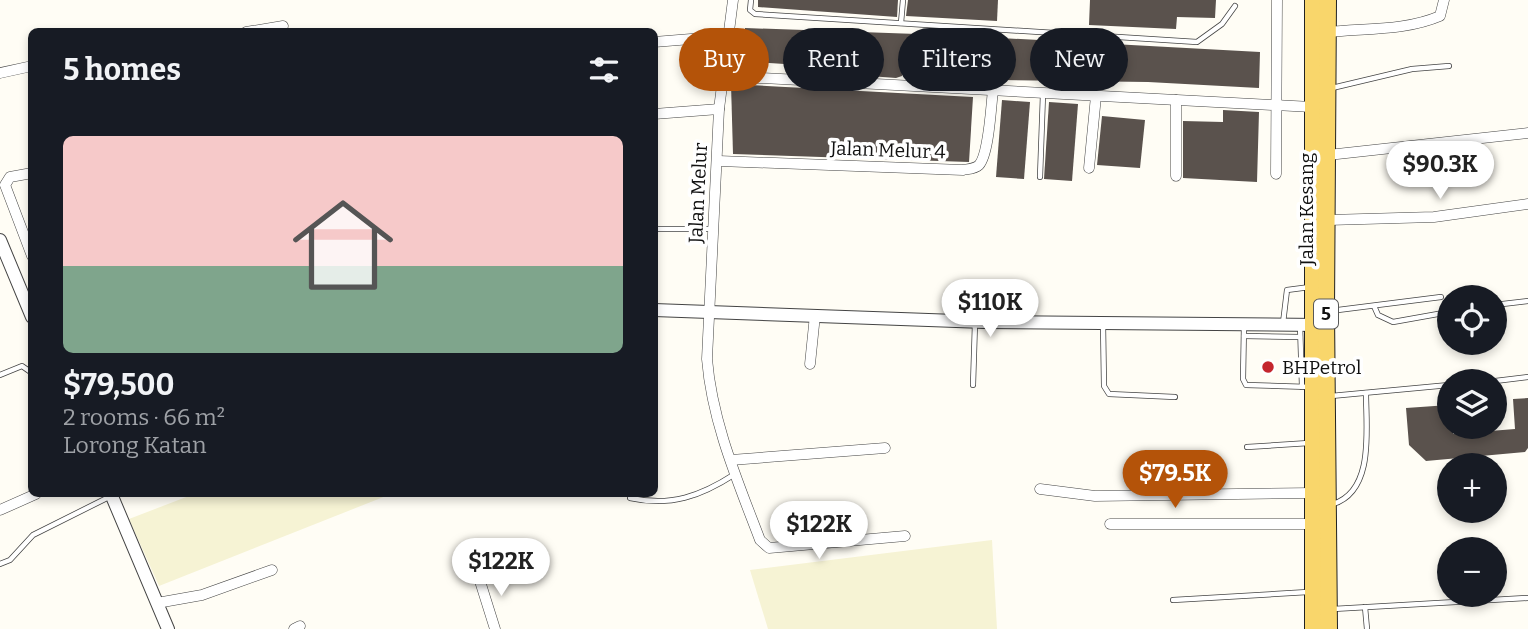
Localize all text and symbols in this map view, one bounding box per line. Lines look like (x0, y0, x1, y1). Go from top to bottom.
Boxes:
chip: Buy (679, 28, 769, 91)
chip: Rent (783, 28, 884, 91)
chip: Filters (898, 28, 1016, 91)
chip: New (1030, 28, 1128, 91)
icon: filters (585, 51, 623, 89)
text: 5 homes (63, 52, 181, 88)
street label: Jalan Melur 4 (829, 136, 946, 164)
street label: Jalan Melur (684, 142, 712, 245)
pin: $90.3K (1383, 142, 1497, 201)
text: $90.3K (1402, 150, 1478, 178)
street label: Jalan Kesang (1295, 152, 1318, 266)
icon: home (280, 182, 406, 308)
pin: $110K (941, 280, 1039, 339)
map controls (1437, 285, 1507, 607)
button: locate (1437, 285, 1507, 355)
text: $110K (958, 288, 1022, 316)
road number: 5 (1314, 300, 1338, 328)
place label: BHPetrol (1282, 356, 1361, 379)
marker: BHPetrol (1260, 359, 1276, 375)
text: $79,500 (63, 367, 175, 403)
button: layers (1437, 369, 1507, 439)
text: 2 rooms · 66 m² (63, 403, 225, 431)
text: Lorong Katan (63, 431, 207, 459)
pin: $79.5K (1118, 450, 1232, 510)
button: + (1437, 453, 1507, 523)
text: $79.5K (1139, 459, 1211, 487)
pin: $122K (770, 502, 868, 561)
text: $122K (786, 510, 852, 538)
button: − (1437, 537, 1507, 607)
pin: $122K (452, 538, 550, 598)
text: $122K (468, 547, 534, 575)

